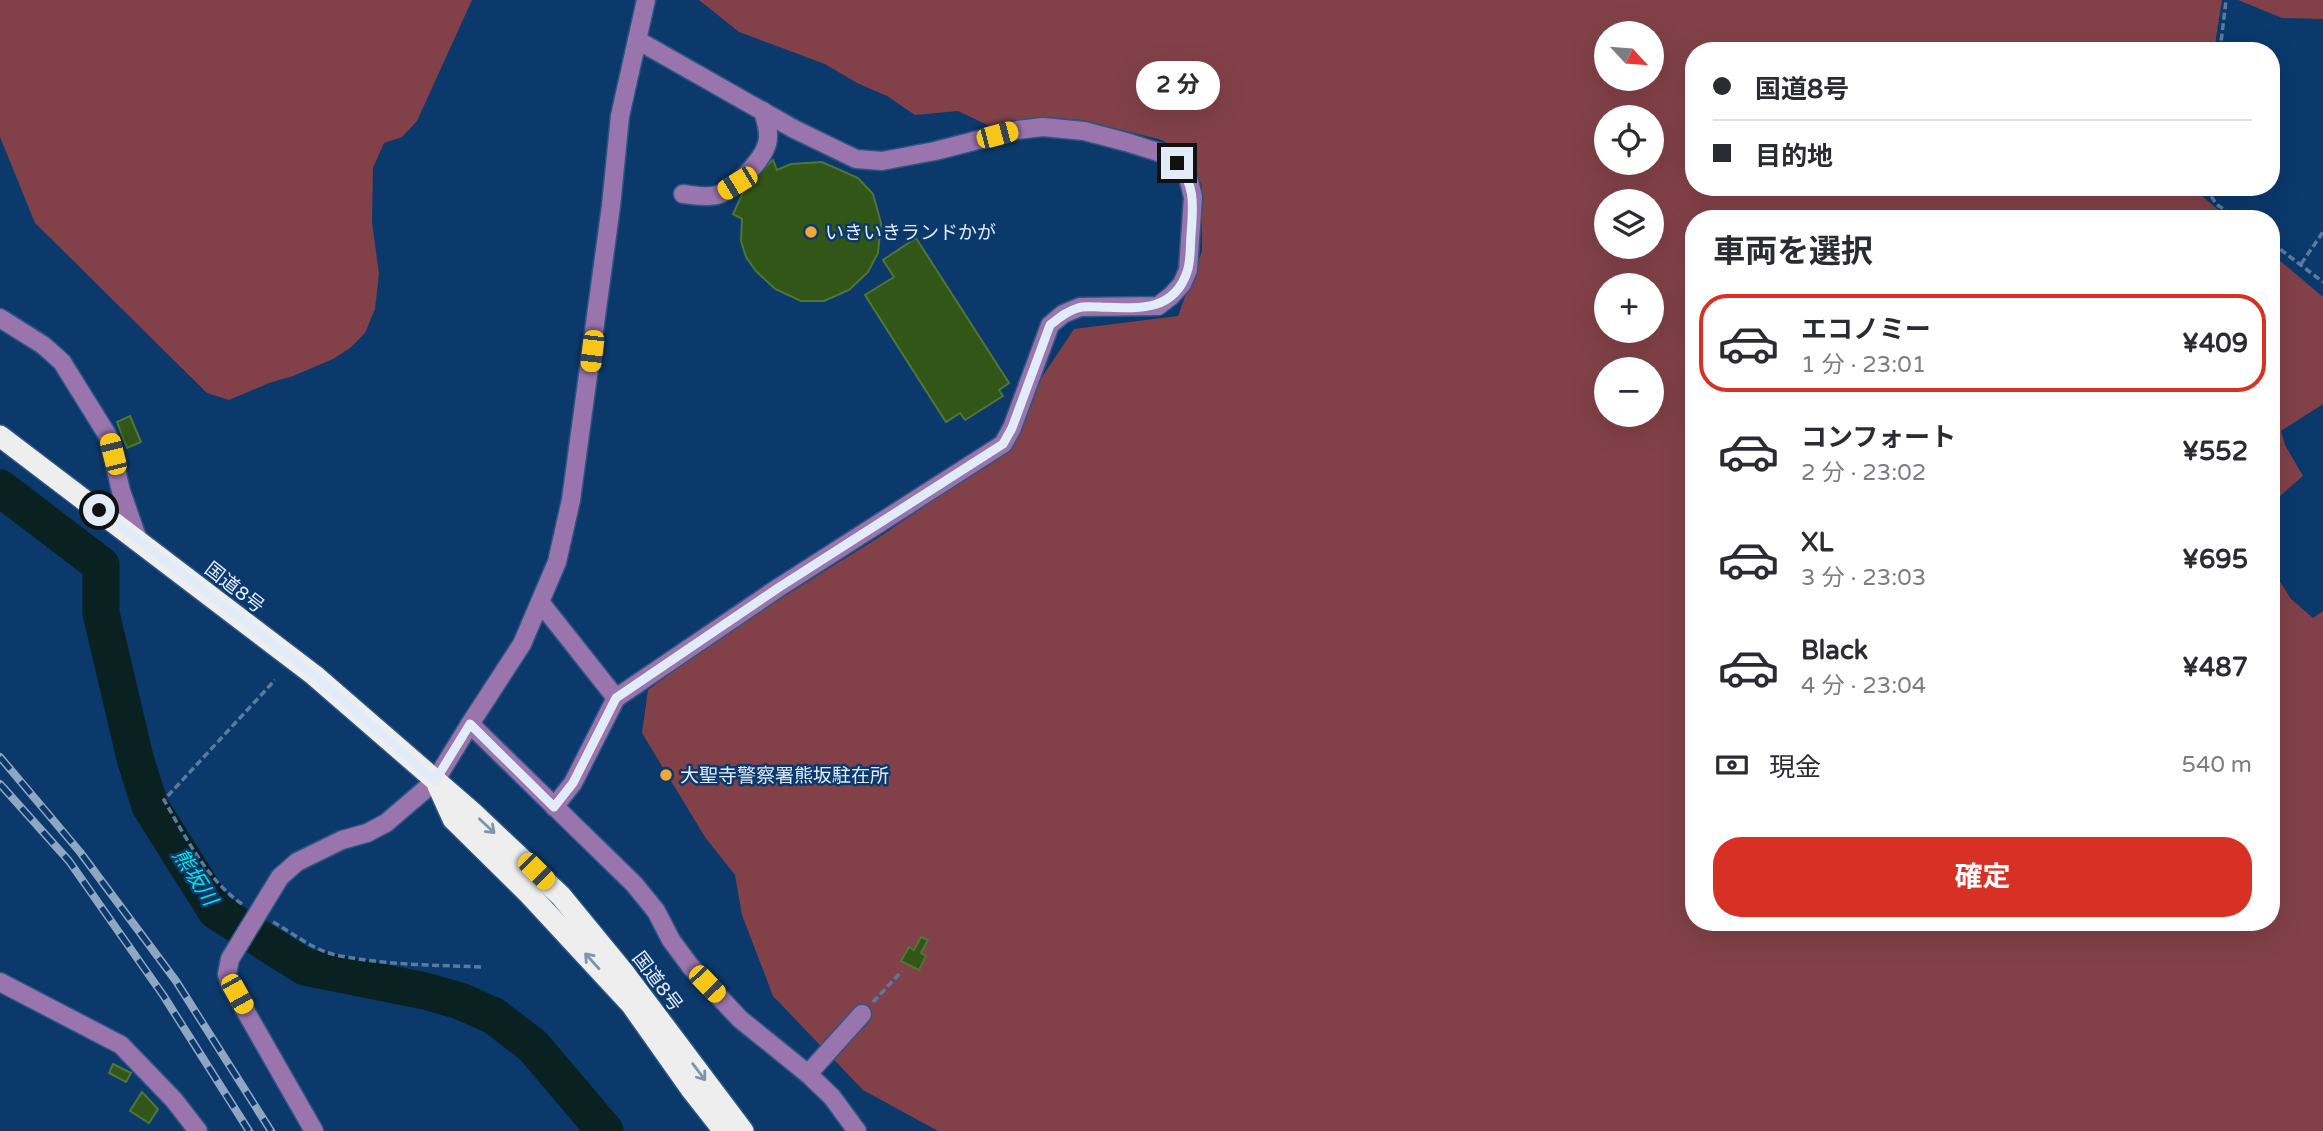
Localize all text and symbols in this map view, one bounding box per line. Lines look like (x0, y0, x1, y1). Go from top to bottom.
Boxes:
north arrow (1594, 21, 1664, 91)
map controls (1594, 21, 1664, 427)
callout: 2 分 (1135, 61, 1219, 110)
text: 2 分 (1156, 71, 1200, 99)
text: 国道8号 (1755, 74, 1849, 105)
button: locate (1594, 105, 1664, 175)
car (974, 119, 1021, 151)
text: 目的地 (1755, 141, 1833, 172)
route end (1161, 147, 1193, 179)
car (714, 163, 761, 203)
button: layers (1594, 189, 1664, 259)
place label: いきいきランドかが (825, 222, 996, 244)
marker: いきいきランドかが (803, 224, 819, 240)
text: 車両を選択 (1713, 233, 1873, 271)
button: + (1594, 273, 1664, 343)
icon: car (1717, 312, 1780, 375)
text: エコノミー (1801, 314, 1931, 345)
text: ¥409 (2182, 328, 2248, 359)
car (580, 329, 605, 373)
text: 1 分 · 23:01 (1801, 351, 1926, 379)
button: − (1594, 357, 1664, 427)
icon: car (1717, 420, 1780, 483)
text: コンフォート (1801, 422, 1956, 453)
car (98, 431, 129, 477)
text: ¥552 (2182, 436, 2248, 467)
text: 2 分 · 23:02 (1801, 459, 1926, 487)
route start (83, 494, 115, 526)
text: XL (1801, 527, 1833, 558)
icon: car (1717, 528, 1780, 591)
text: ¥695 (2182, 544, 2248, 575)
street label: 国道8号 (200, 558, 268, 618)
text: 3 分 · 23:03 (1801, 564, 1926, 592)
text: Black (1801, 635, 1868, 666)
icon: car (1717, 636, 1780, 699)
text: ¥487 (2182, 652, 2248, 683)
text: 4 分 · 23:04 (1801, 672, 1926, 700)
icon: cash (1713, 746, 1751, 784)
text: 540 m (2182, 751, 2252, 779)
text: 現金 (1769, 752, 1821, 783)
place label: 大聖寺警察署熊坂駐在所 (680, 765, 889, 787)
marker: 大聖寺警察署熊坂駐在所 (658, 767, 674, 783)
one-way arrow (478, 817, 495, 834)
button: 確定 (1713, 837, 2252, 917)
water label: 熊坂川 (167, 844, 223, 912)
car (514, 849, 559, 893)
street label: 国道8号 (628, 947, 687, 1016)
one-way arrow (584, 953, 601, 970)
car (685, 962, 730, 1006)
car (218, 971, 257, 1017)
one-way arrow (692, 1062, 706, 1081)

